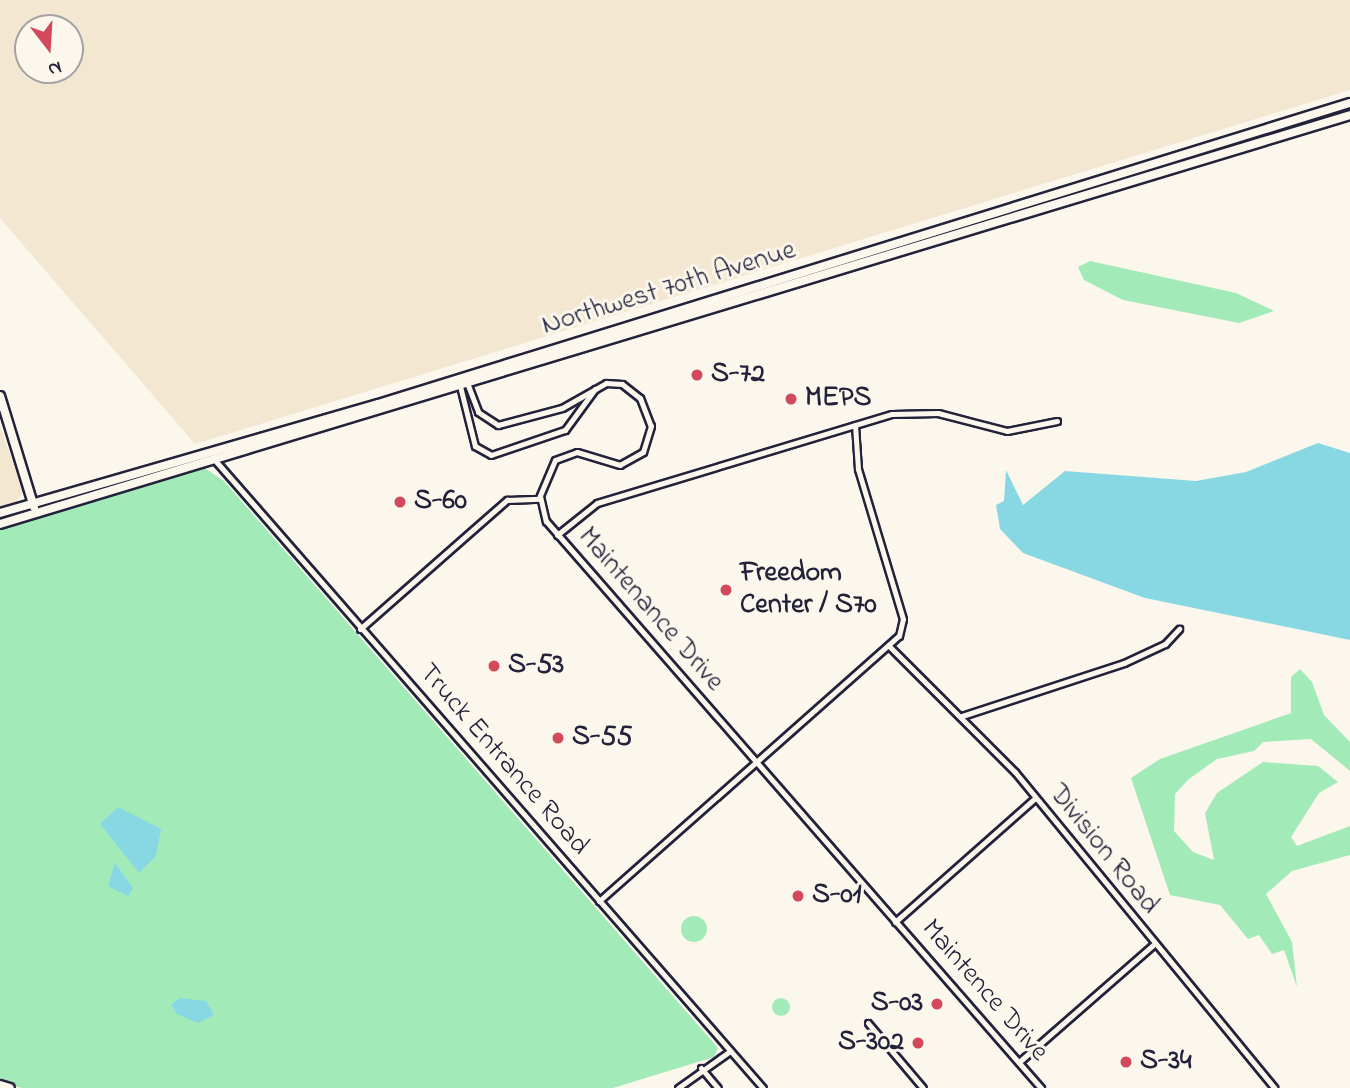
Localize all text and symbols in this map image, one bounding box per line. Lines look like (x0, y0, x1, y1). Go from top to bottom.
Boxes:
north arrow (14, 14, 84, 84)
text: N (45, 53, 65, 82)
street label: Northwest 70th Avenue (538, 234, 800, 344)
place label: S-72 (711, 358, 765, 392)
marker: S-72 (689, 367, 705, 383)
place label: MEPS (805, 382, 871, 416)
marker: MEPS (783, 391, 799, 407)
place label: S-60 (414, 485, 467, 519)
marker: S-60 (392, 494, 408, 510)
street label: Maintenance Drive (570, 521, 730, 699)
place label: Freedom Center / S70 (740, 557, 877, 623)
marker: Freedom Center / S70 (718, 582, 734, 598)
place label: S-53 (508, 649, 564, 683)
street label: Truck Entrance Road (411, 657, 595, 863)
marker: S-53 (486, 658, 502, 674)
place label: S-55 (572, 721, 633, 755)
marker: S-55 (550, 730, 566, 746)
street label: Division Road (1041, 778, 1165, 922)
place label: S-01 (812, 879, 861, 913)
marker: S-01 (790, 888, 806, 904)
street label: Maintence Drive (913, 913, 1055, 1069)
place label: S-03 (871, 987, 923, 1021)
marker: S-03 (929, 996, 945, 1012)
place label: S-302 (838, 1026, 904, 1060)
marker: S-302 (910, 1035, 926, 1051)
place label: S-34 (1140, 1045, 1192, 1079)
marker: S-34 (1118, 1054, 1134, 1070)

